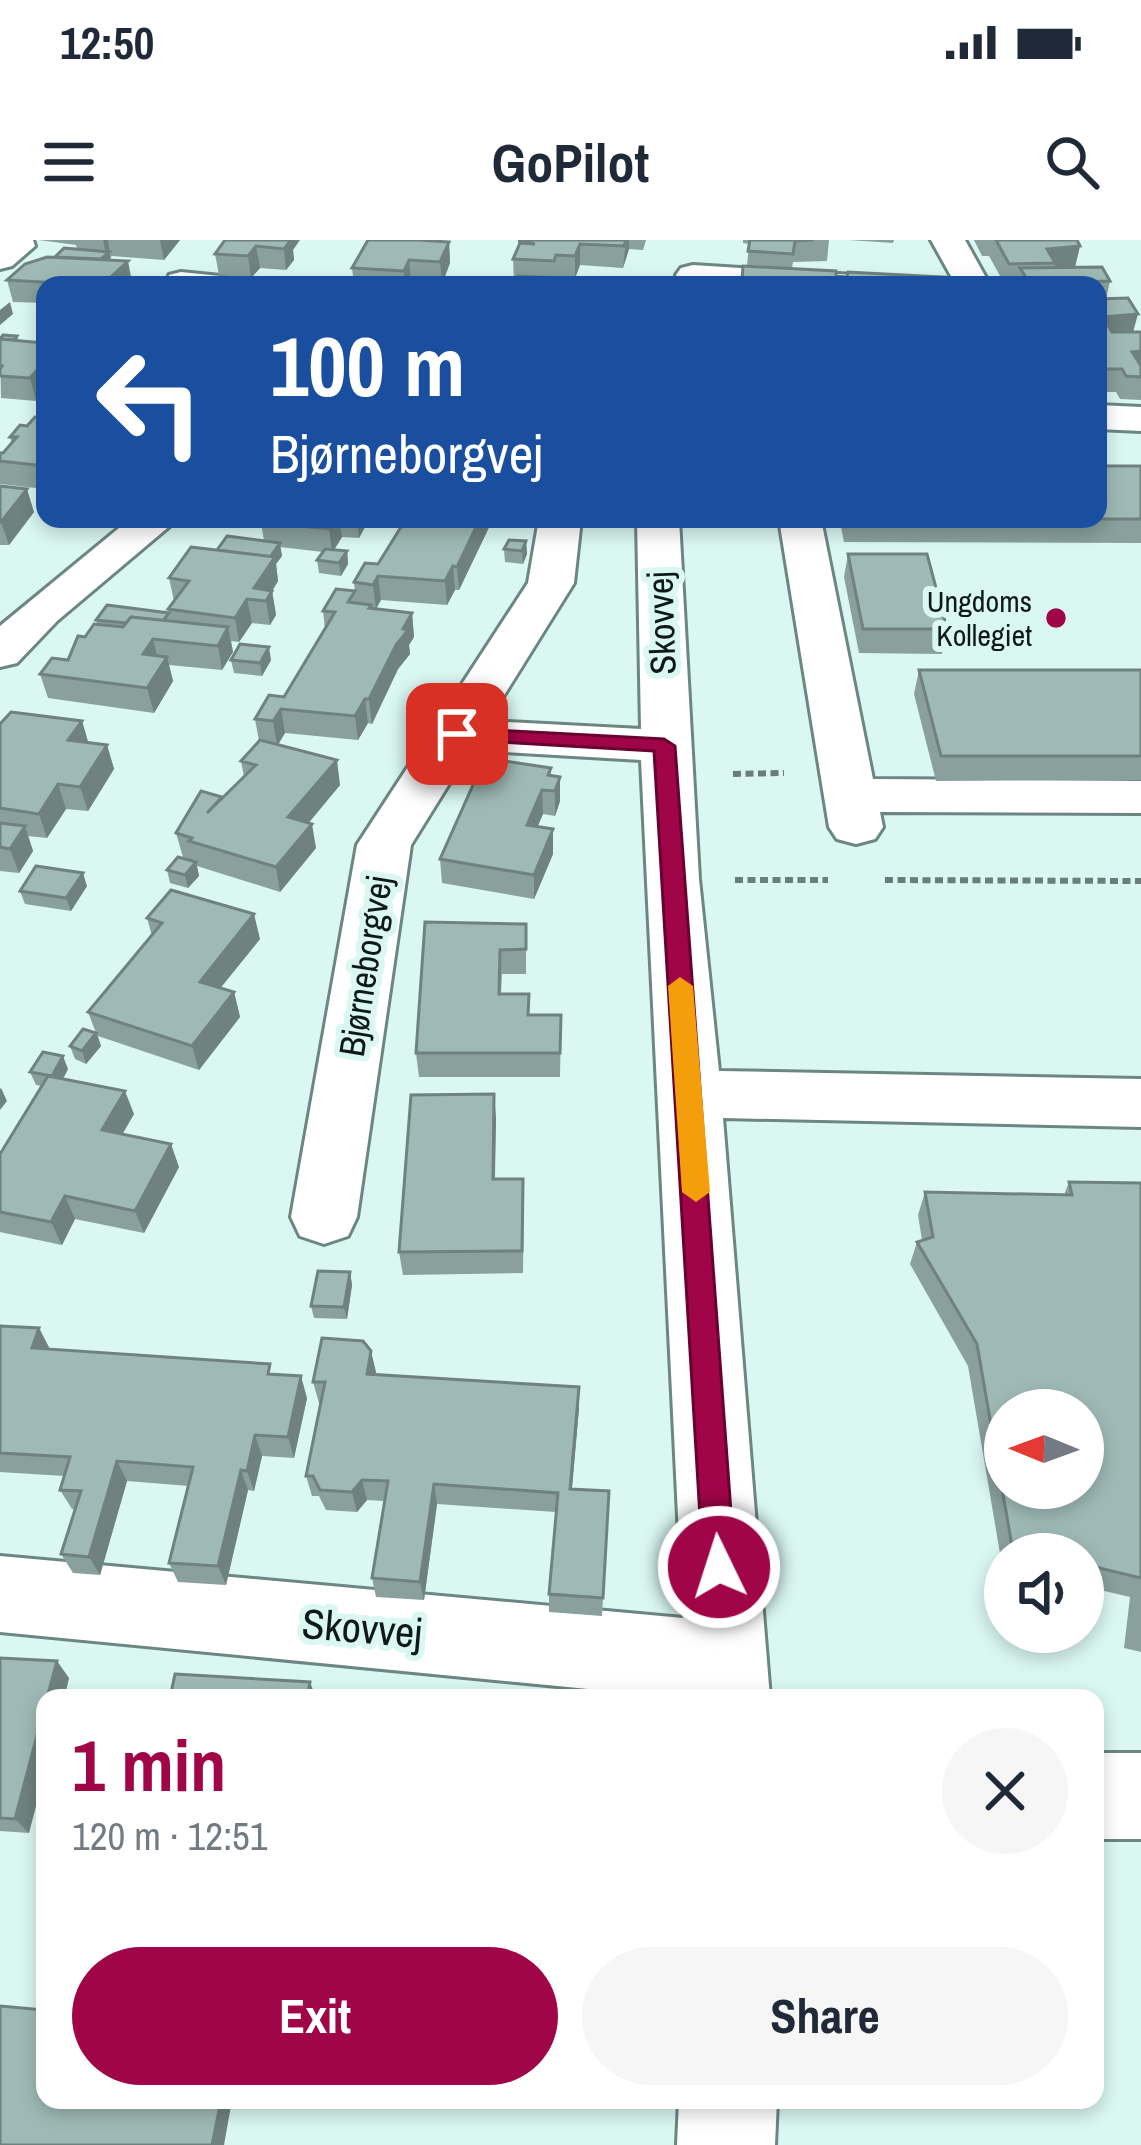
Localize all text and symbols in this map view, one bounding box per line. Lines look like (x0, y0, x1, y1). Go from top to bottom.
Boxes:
text: 12:50 (60, 12, 154, 73)
text: GoPilot (492, 126, 649, 199)
icon: menu (36, 129, 102, 195)
icon: search (1039, 129, 1105, 195)
text: 100 m (270, 309, 465, 422)
icon: left (72, 324, 228, 480)
text: Bjørneborgvej (270, 417, 543, 490)
street label: Skovvej (635, 571, 687, 675)
place label: Ungdoms Kollegiet (927, 581, 1032, 655)
marker: Ungdoms Kollegiet (1043, 605, 1069, 631)
pin (406, 683, 508, 785)
icon: arrive (424, 701, 490, 767)
street label: Bjørneborgvej (327, 872, 403, 1060)
north arrow (984, 1389, 1104, 1509)
map controls (984, 1389, 1104, 1653)
position arrow (656, 1504, 782, 1630)
button: sound (984, 1533, 1104, 1653)
street label: Skovvej (299, 1595, 425, 1661)
text: 1 min (72, 1716, 226, 1813)
button: close (942, 1728, 1068, 1854)
text: 120 m · 12:51 (72, 1810, 268, 1862)
button: Exit (72, 1947, 558, 2085)
button: Share (582, 1947, 1068, 2085)

